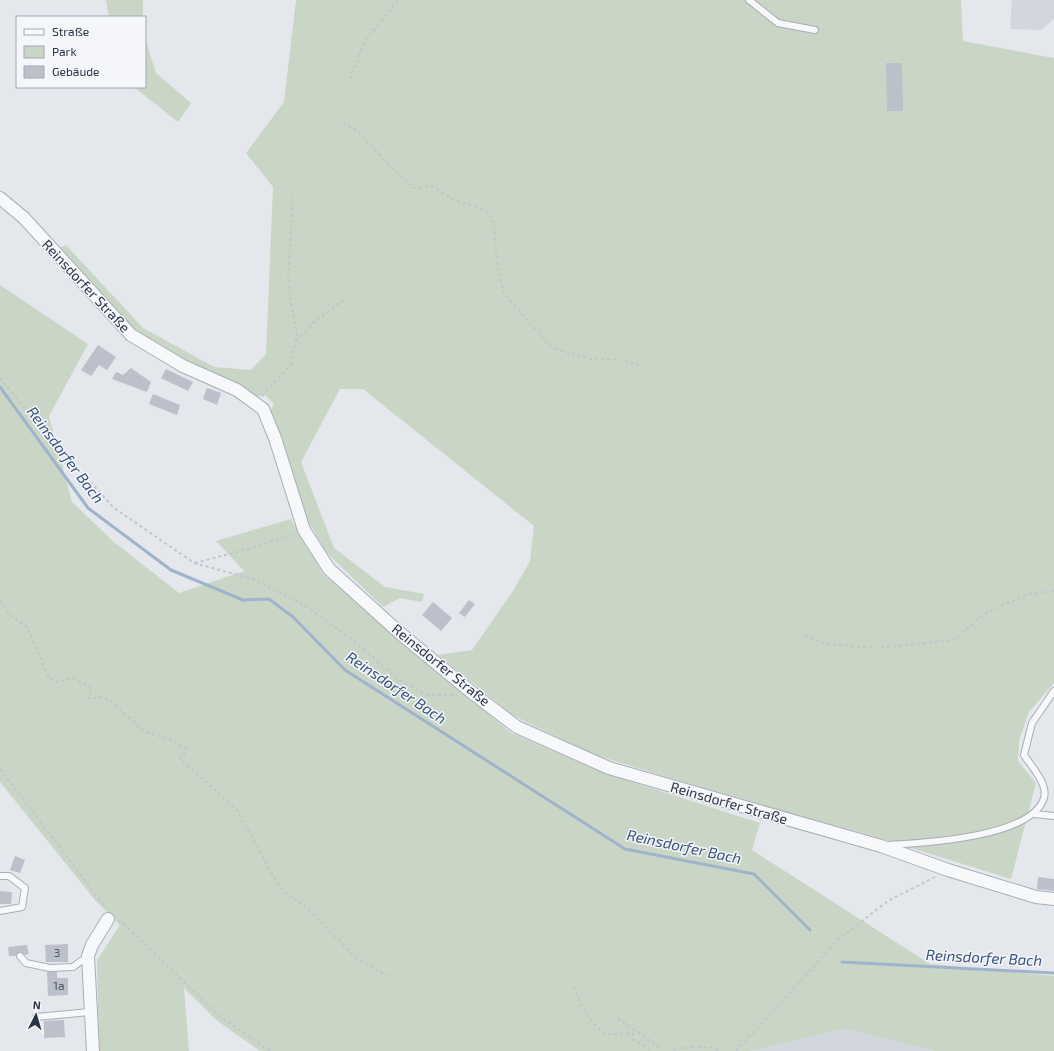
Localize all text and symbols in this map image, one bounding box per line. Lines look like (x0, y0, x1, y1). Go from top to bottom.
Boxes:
legend (16, 16, 146, 88)
text: Straße (52, 24, 89, 38)
text: Park (52, 44, 77, 58)
text: Gebäude (52, 64, 100, 78)
street label: Reinsdorfer Straße (39, 236, 134, 336)
water label: Reinsdorfer Bach (24, 402, 108, 506)
street label: Reinsdorfer Straße (389, 620, 494, 709)
water label: Reinsdorfer Bach (343, 647, 450, 727)
street label: Reinsdorfer Straße (669, 778, 790, 827)
water label: Reinsdorfer Bach (625, 825, 743, 867)
house number: 3 (54, 945, 60, 959)
water label: Reinsdorfer Bach (925, 945, 1043, 969)
house number: 1a (53, 978, 65, 992)
north arrow (16, 995, 56, 1035)
text: N (32, 998, 41, 1011)

